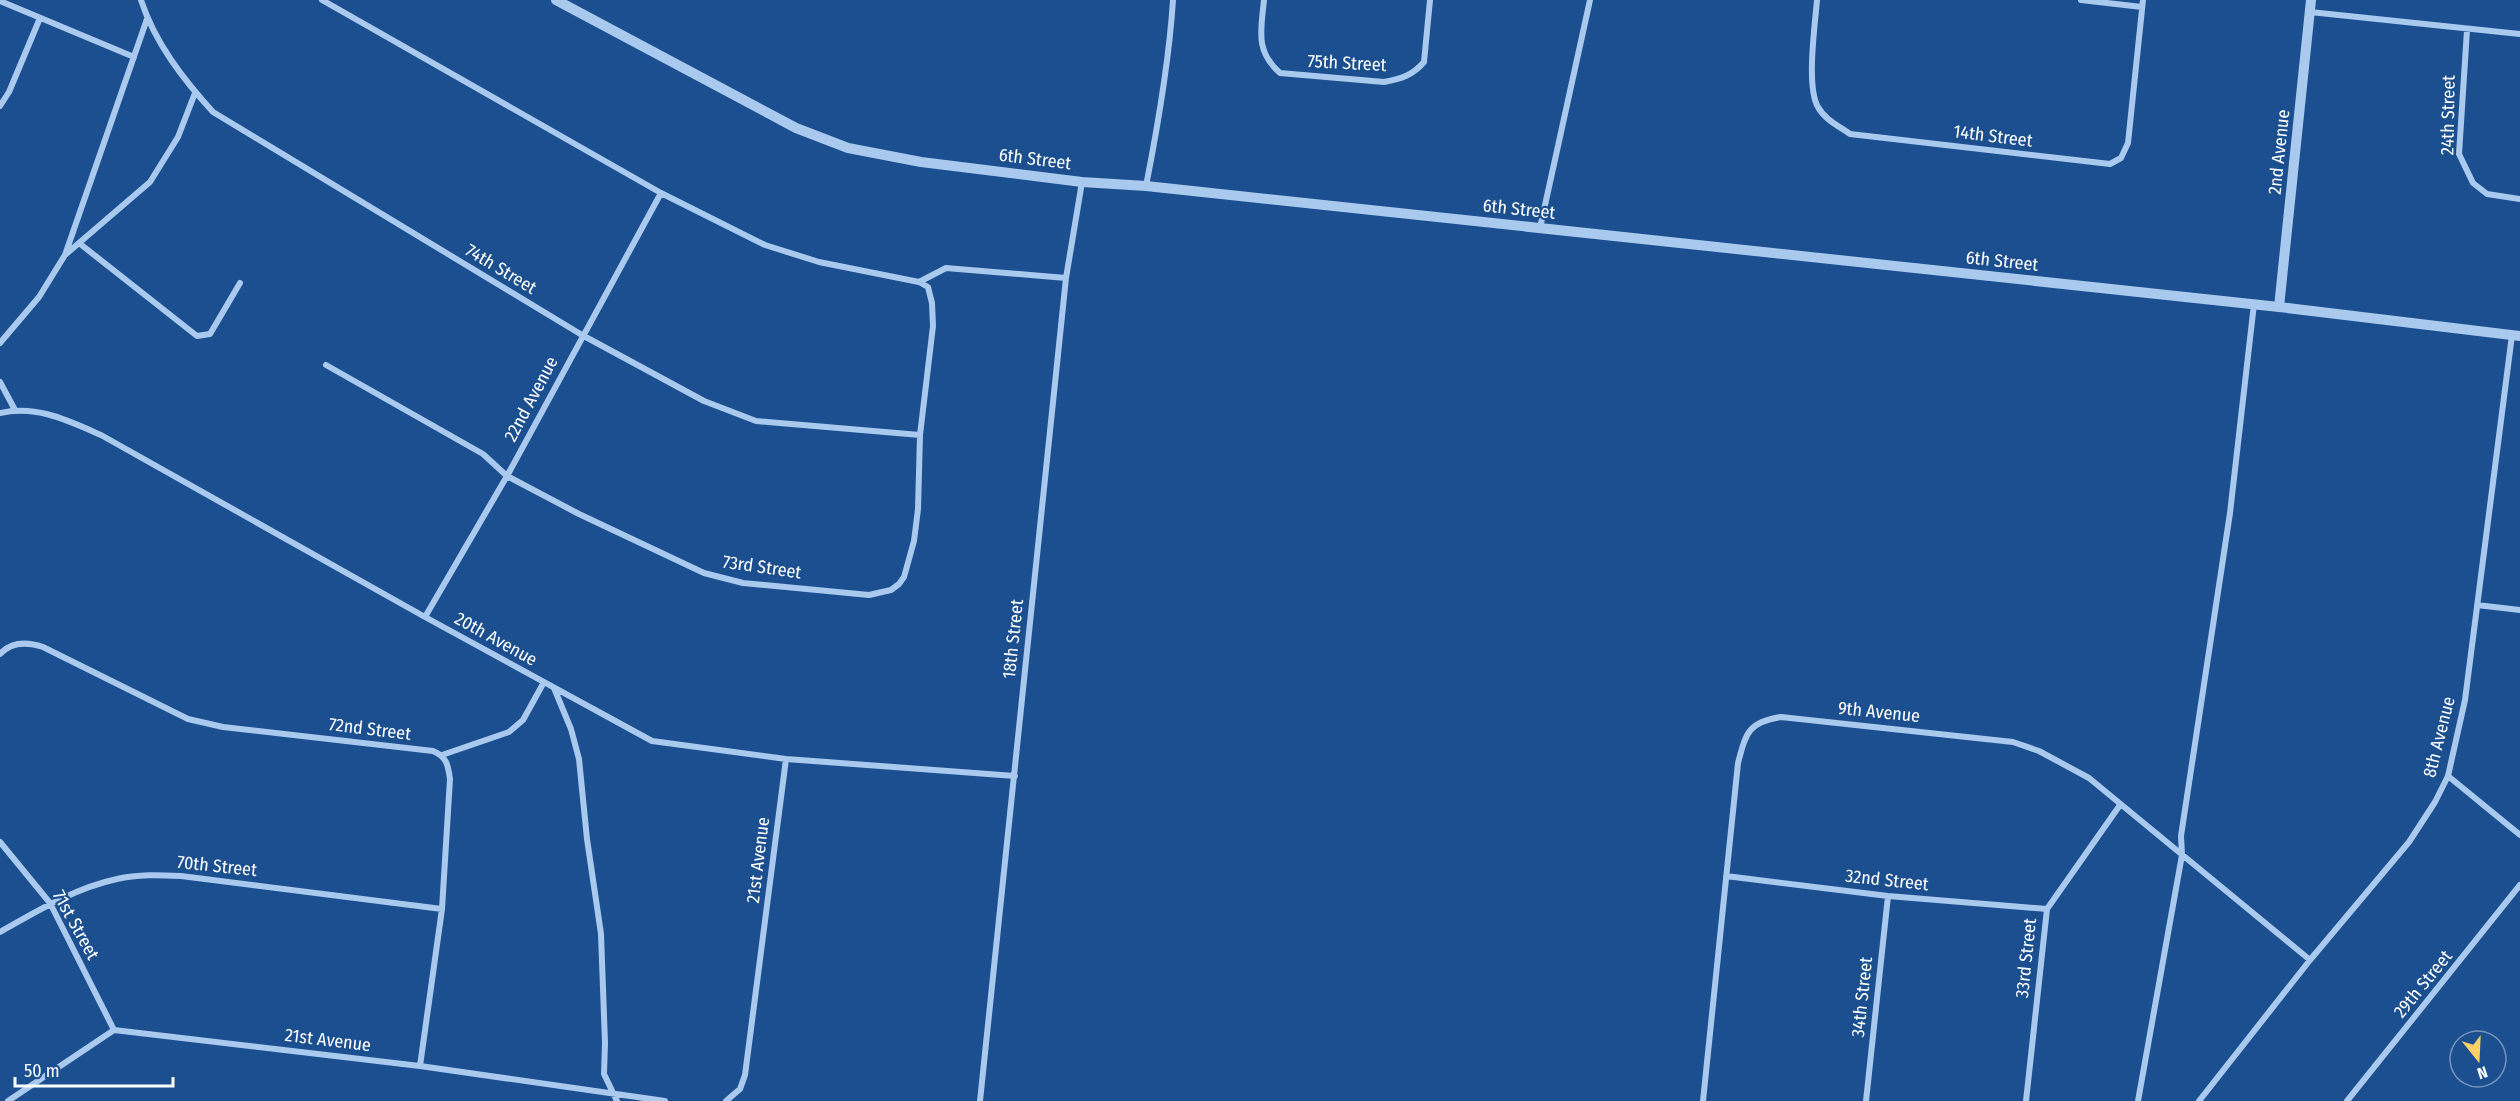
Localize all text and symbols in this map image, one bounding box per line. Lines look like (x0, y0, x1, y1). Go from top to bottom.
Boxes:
street label: 75th Street (1307, 50, 1387, 76)
street label: 24th Street (2436, 75, 2460, 155)
street label: 2nd Avenue (2264, 108, 2294, 196)
street label: 14th Street (1952, 120, 2034, 152)
street label: 6th Street (998, 144, 1073, 174)
street label: 6th Street (1482, 194, 1556, 224)
street label: 74th Street (461, 239, 541, 299)
street label: 6th Street (1965, 246, 2039, 276)
street label: 22nd Avenue (499, 353, 563, 445)
street label: 73rd Street (721, 551, 803, 583)
street label: 18th Street (998, 598, 1028, 680)
street label: 20th Avenue (451, 607, 541, 671)
street label: 8th Avenue (2418, 694, 2460, 780)
street label: 9th Avenue (1837, 697, 1921, 727)
street label: 72nd Street (328, 713, 412, 745)
street label: 21st Avenue (742, 816, 774, 904)
street label: 70th Street (176, 851, 258, 881)
street label: 32nd Street (1844, 865, 1930, 895)
street label: 71st Street (48, 886, 104, 964)
street label: 33rd Street (2011, 917, 2041, 999)
street label: 29th Street (2389, 946, 2457, 1022)
street label: 34th Street (1847, 956, 1877, 1038)
street label: 21st Avenue (284, 1024, 372, 1056)
north arrow (2448, 1029, 2508, 1089)
scale bar (15, 1050, 172, 1088)
text: 50 m (24, 1060, 60, 1082)
text: N (2475, 1062, 2490, 1083)

